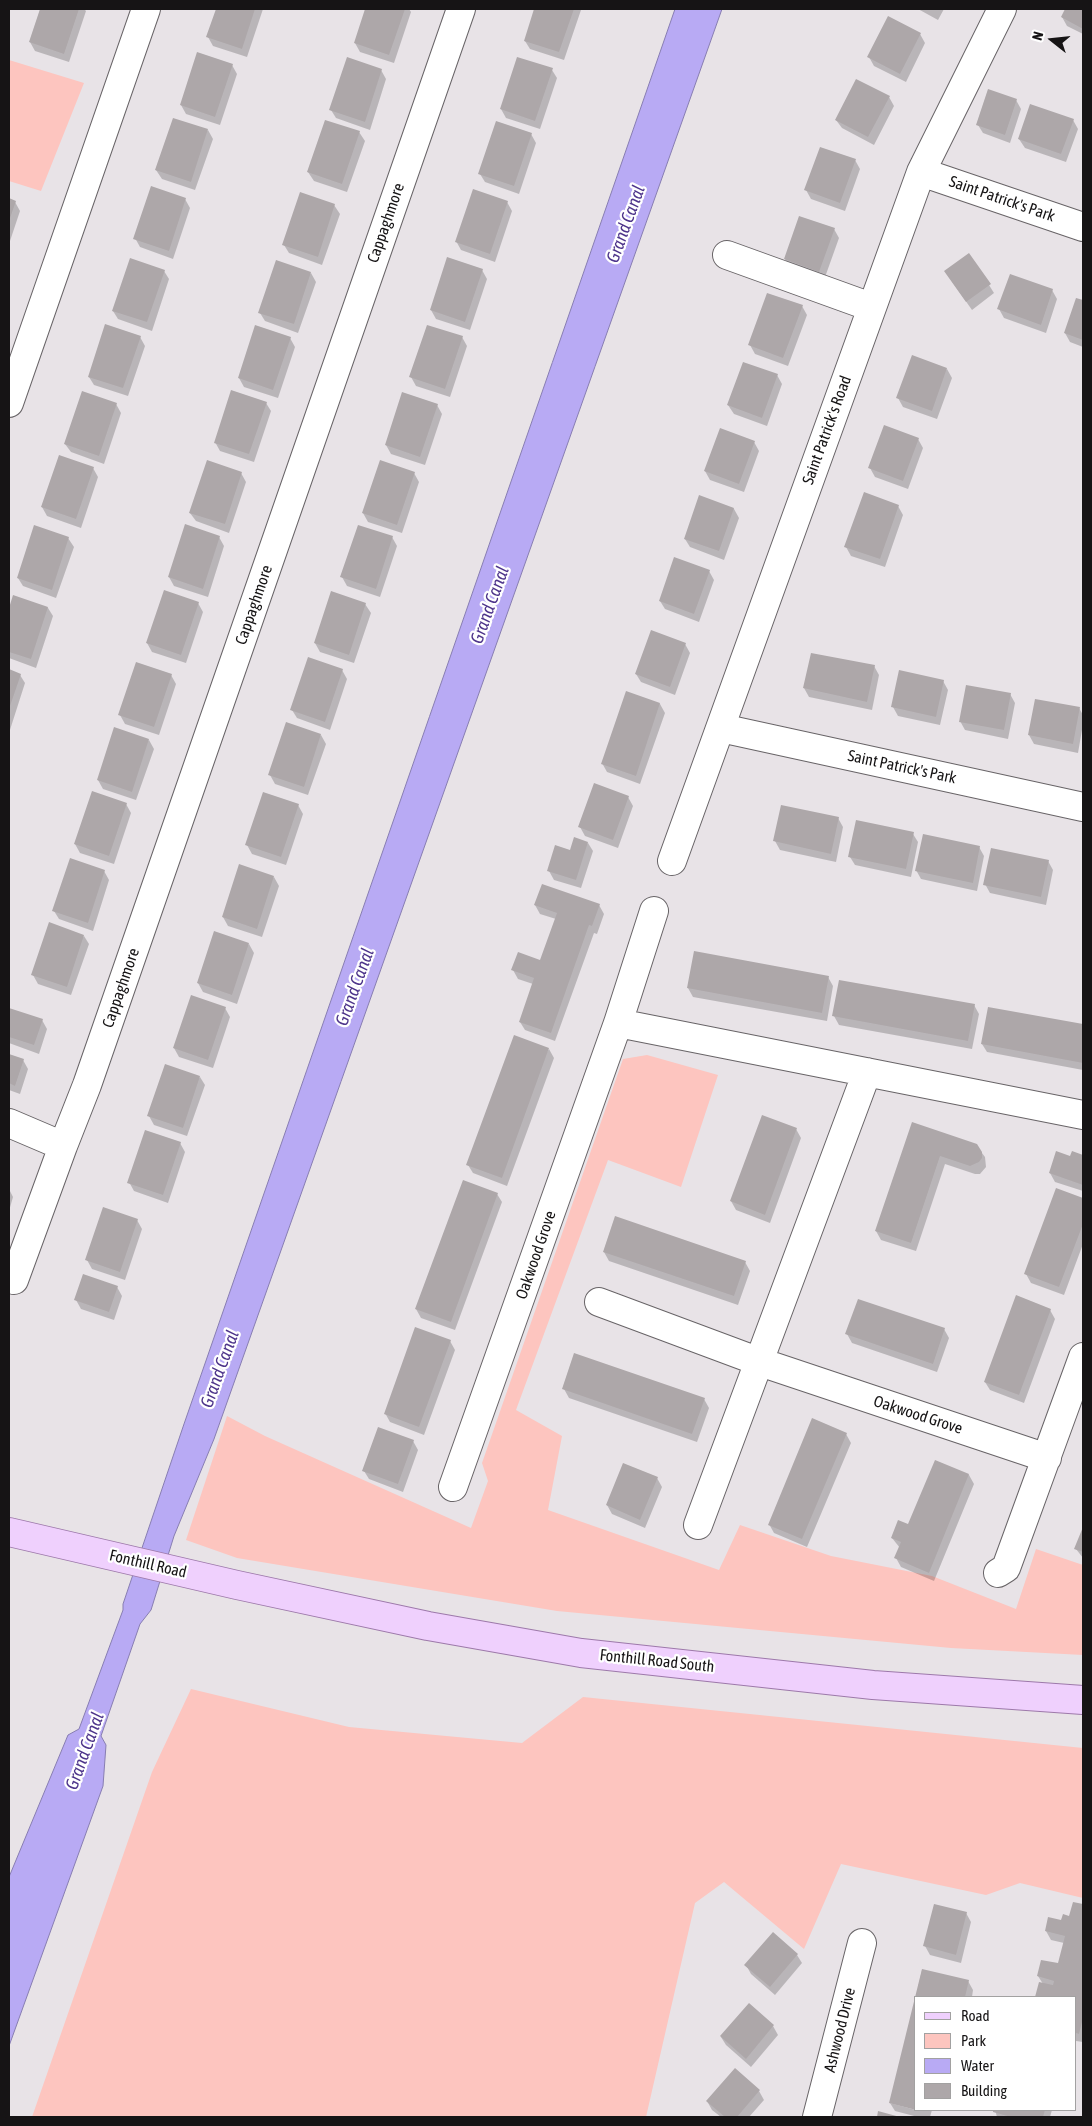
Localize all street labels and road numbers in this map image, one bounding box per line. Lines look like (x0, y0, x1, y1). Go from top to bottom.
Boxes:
street label: Saint Patrick's Park (947, 172, 1057, 226)
street label: Cappaghmore (363, 181, 409, 265)
street label: Saint Patrick's Road (798, 373, 856, 487)
street label: Cappaghmore (231, 563, 277, 647)
street label: Saint Patrick's Park (846, 746, 958, 788)
street label: Cappaghmore (98, 946, 144, 1030)
street label: Oakwood Grove (512, 1208, 560, 1302)
street label: Oakwood Grove (871, 1392, 965, 1438)
street label: Fonthill Road (108, 1546, 188, 1582)
street label: Fonthill Road South (599, 1645, 715, 1677)
street label: Ashwood Drive (820, 1986, 860, 2074)

